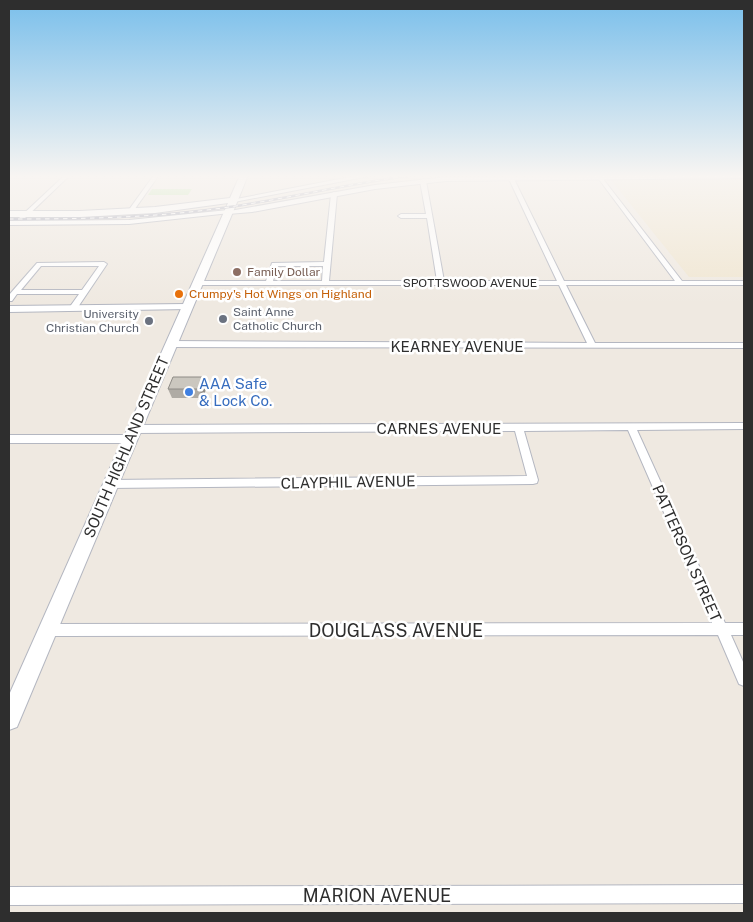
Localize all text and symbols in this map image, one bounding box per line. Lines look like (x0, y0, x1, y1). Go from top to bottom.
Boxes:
place label: Family Dollar (247, 265, 321, 279)
marker: Family Dollar (231, 266, 243, 278)
street label: SPOTTSWOOD AVENUE (403, 276, 537, 290)
place label: Crumpy's Hot Wings on Highland (189, 287, 372, 301)
marker: Crumpy's Hot Wings on Highland (173, 288, 185, 300)
place label: Saint Anne Catholic Church (233, 305, 322, 333)
place label: University Christian Church (46, 307, 140, 335)
marker: Saint Anne Catholic Church (217, 313, 229, 325)
marker: University Christian Church (143, 315, 155, 327)
street label: KEARNEY AVENUE (390, 338, 524, 355)
street label: SOUTH HIGHLAND STREET (80, 354, 172, 540)
place label: AAA Safe & Lock Co. (199, 375, 272, 409)
marker: AAA Safe & Lock Co. (183, 386, 195, 398)
street label: CARNES AVENUE (377, 420, 501, 437)
street label: CLAYPHIL AVENUE (280, 472, 416, 492)
street label: PATTERSON STREET (649, 482, 725, 624)
street label: DOUGLASS AVENUE (309, 620, 483, 641)
street label: MARION AVENUE (303, 885, 451, 906)

